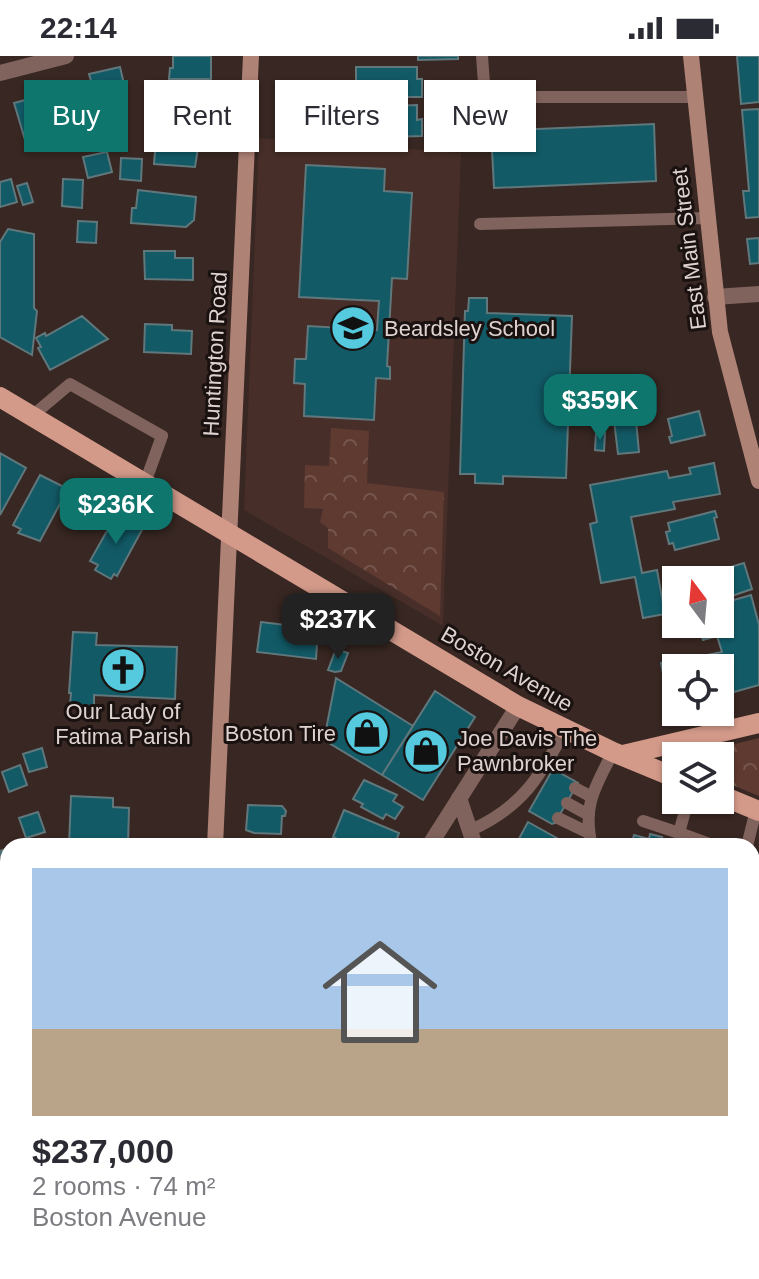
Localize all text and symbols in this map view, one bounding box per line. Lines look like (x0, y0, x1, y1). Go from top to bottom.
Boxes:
text: 22:14 (40, 11, 117, 44)
chip: Buy (24, 80, 128, 152)
chip: Rent (144, 80, 259, 152)
chip: Filters (275, 80, 408, 152)
chip: New (424, 80, 536, 152)
street label: East Main Street (667, 167, 711, 331)
street label: Huntington Road (198, 271, 232, 437)
school or university icon: Beardsley School (329, 304, 377, 352)
place label: Beardsley School (384, 316, 555, 341)
pin: $359K (544, 374, 656, 442)
text: $359K (562, 385, 638, 415)
pin: $236K (60, 478, 172, 546)
text: $236K (78, 489, 154, 519)
north arrow (662, 566, 734, 638)
map controls (662, 566, 734, 814)
pin: $237K (282, 593, 394, 661)
text: $237K (300, 604, 376, 634)
street label: Boston Avenue (437, 621, 577, 717)
church icon: Our Lady of Fatima Parish (99, 646, 147, 694)
button: locate (662, 654, 734, 726)
place label: Our Lady of Fatima Parish (55, 699, 191, 749)
shop icon: Boston Tire (343, 709, 391, 757)
place label: Boston Tire (225, 721, 336, 746)
place label: Joe Davis The Pawnbroker (457, 726, 597, 776)
shop icon: Joe Davis The Pawnbroker (402, 727, 450, 775)
button: layers (662, 742, 734, 814)
icon: home (308, 920, 452, 1064)
text: $237,000 (32, 1132, 174, 1170)
text: 2 rooms · 74 m² (32, 1171, 216, 1201)
text: Boston Avenue (32, 1202, 206, 1232)

